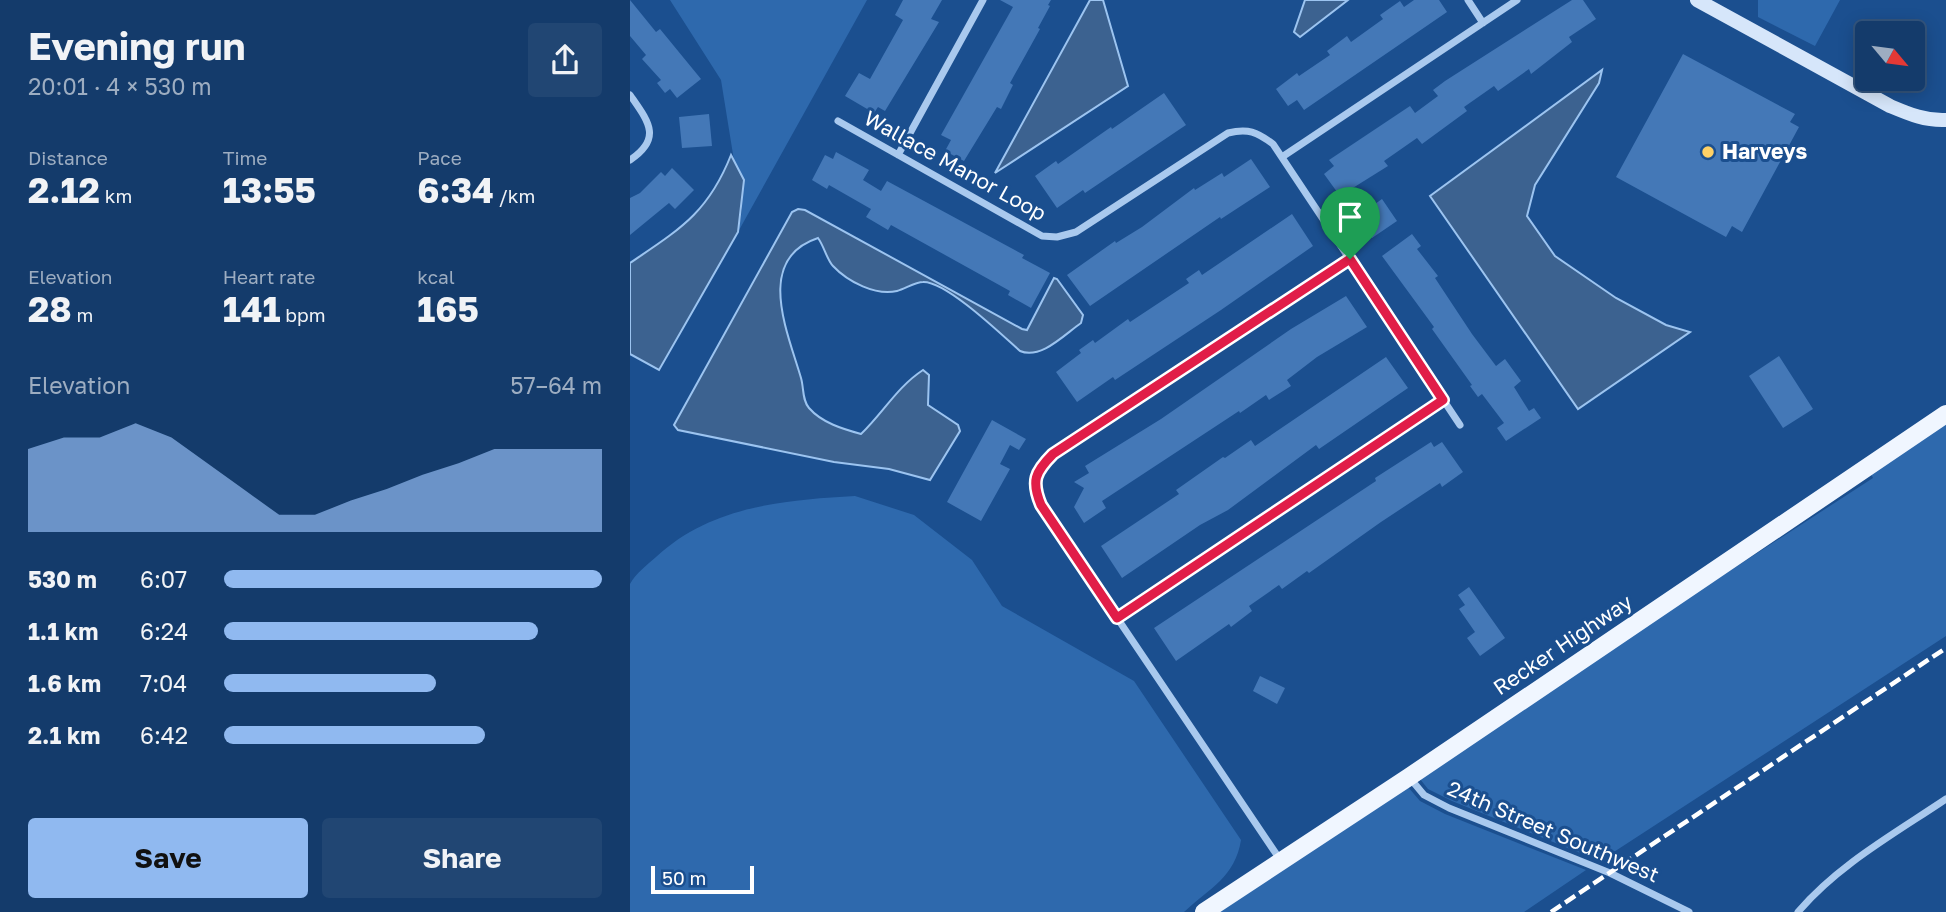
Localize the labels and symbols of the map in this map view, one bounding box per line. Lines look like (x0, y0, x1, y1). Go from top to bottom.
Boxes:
north arrow (1855, 21, 1925, 91)
street label: Wallace Manor Loop (860, 104, 1051, 226)
place label: Harveys (1722, 138, 1807, 164)
marker: Harveys (1700, 144, 1716, 160)
pin (1320, 187, 1380, 259)
street label: Recker Highway (1488, 588, 1637, 700)
street label: 24th Street Southwest (1444, 775, 1663, 887)
scale bar (651, 863, 754, 895)

